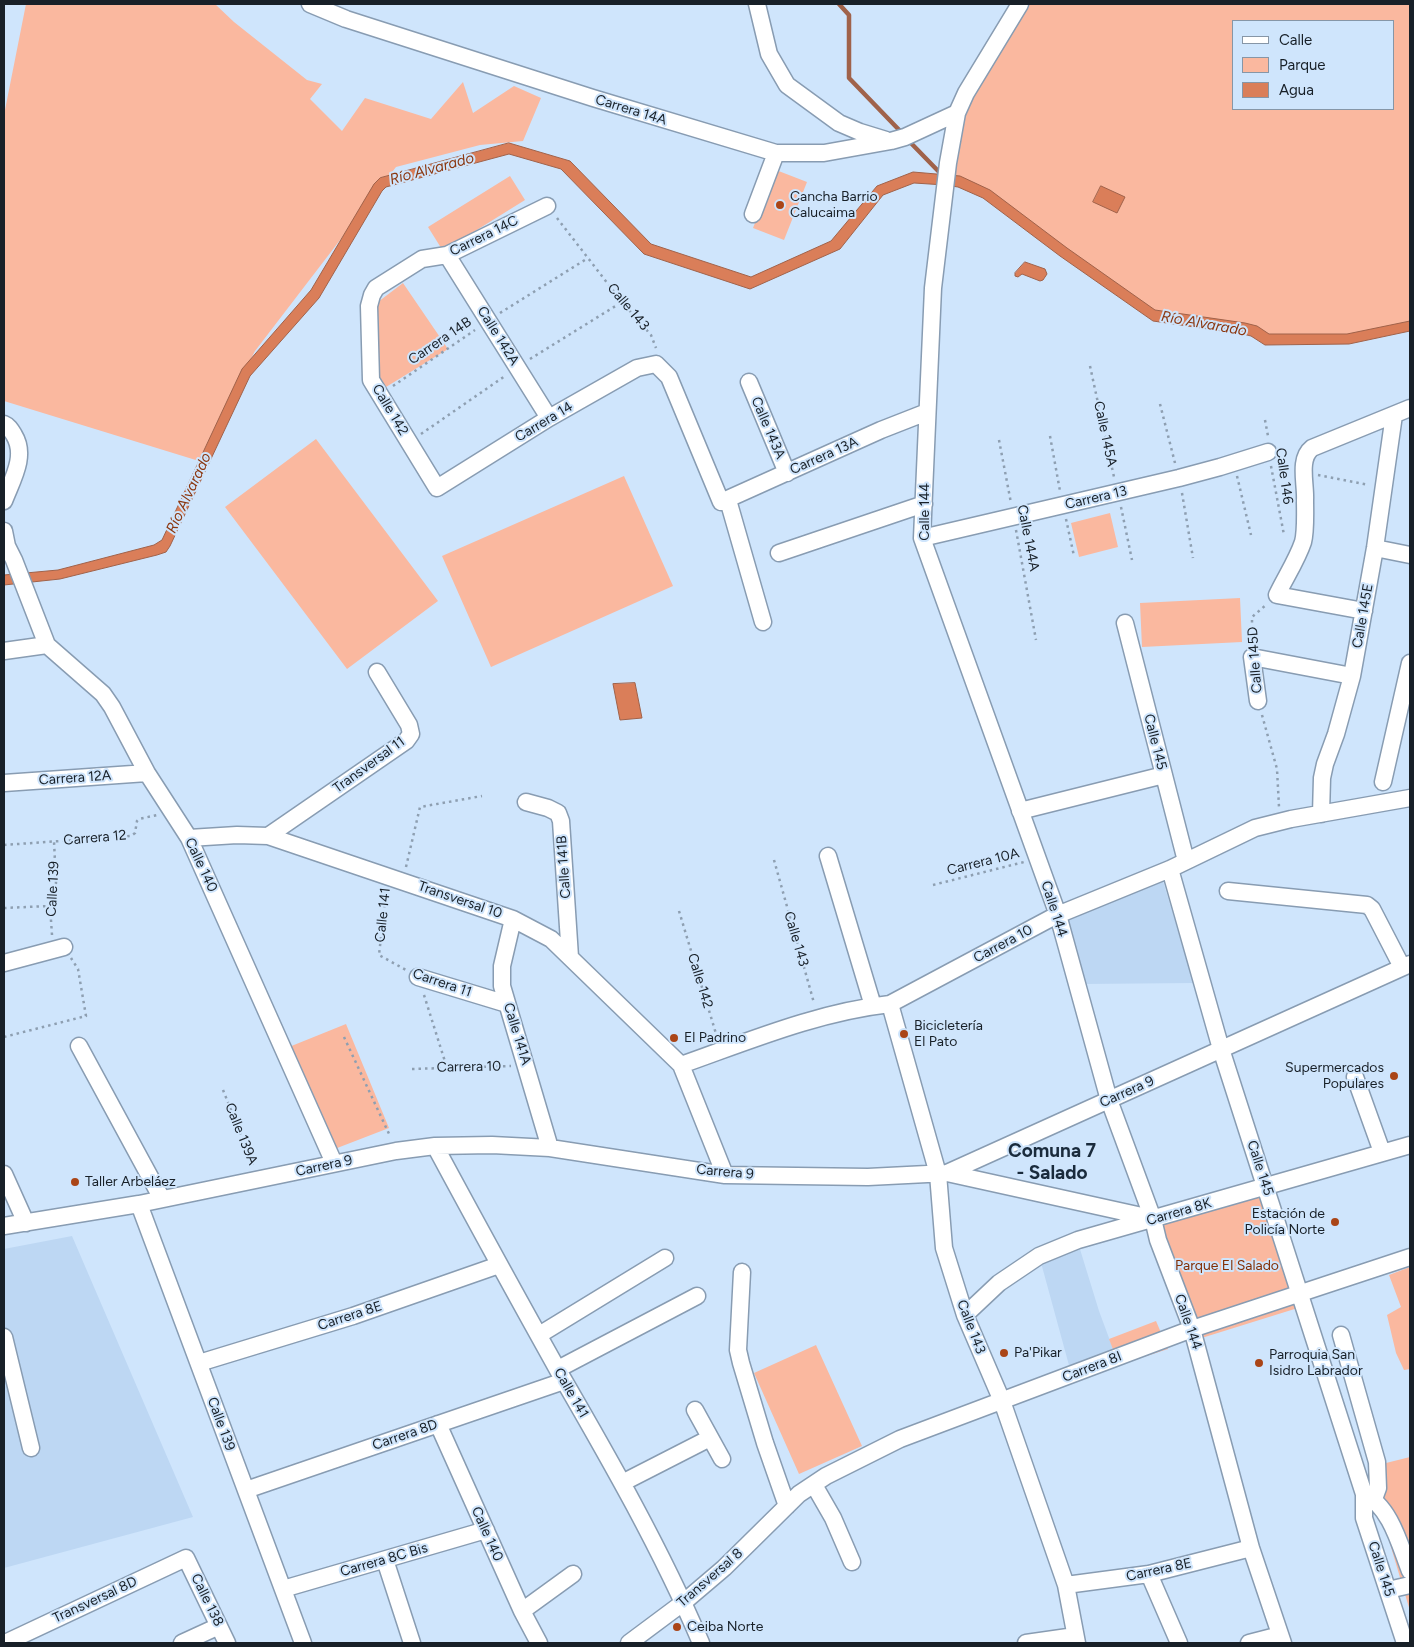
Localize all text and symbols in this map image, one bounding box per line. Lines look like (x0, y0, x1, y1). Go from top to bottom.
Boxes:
legend (1232, 20, 1394, 110)
text: Calle (1279, 31, 1312, 49)
text: Parque (1279, 56, 1326, 74)
text: Agua (1279, 81, 1314, 99)
street label: Carrera 14A (593, 91, 669, 129)
water label: Río Alvarado (388, 149, 476, 189)
place label: Cancha Barrio Calucaima (790, 189, 878, 222)
marker: Cancha Barrio Calucaima (774, 199, 786, 211)
street label: Carrera 14C (447, 212, 521, 260)
street label: Calle 143 (603, 280, 653, 334)
street label: Calle 142A (473, 303, 523, 369)
water label: Río Alvarado (1160, 308, 1248, 340)
street label: Carrera 14B (405, 314, 475, 368)
street label: Calle 142 (368, 381, 412, 439)
street label: Calle 143A (747, 394, 789, 462)
street label: Carrera 14 (512, 398, 576, 446)
street label: Calle 145A (1090, 400, 1120, 468)
street label: Carrera 13A (787, 434, 861, 478)
street label: Calle 146 (1272, 447, 1296, 505)
water label: Río Alvarado (163, 450, 215, 536)
street label: Calle 144 (917, 483, 933, 541)
street label: Carrera 13 (1063, 483, 1129, 513)
street label: Calle 144A (1013, 503, 1043, 573)
street label: Calle 145E (1349, 582, 1377, 650)
street label: Calle 145D (1244, 626, 1266, 694)
street label: Calle 145 (1140, 712, 1170, 772)
street label: Transversal 11 (330, 733, 408, 797)
street label: Carrera 12A (38, 767, 112, 789)
street label: Carrera 12 (63, 827, 127, 849)
street label: Calle 140 (181, 835, 221, 895)
street label: Calle 141B (553, 835, 575, 899)
street label: Carrera 10A (945, 845, 1021, 879)
street label: Calle 139 (43, 861, 63, 917)
street label: Transversal 10 (416, 878, 504, 922)
street label: Calle 144 (1037, 879, 1071, 939)
street label: Calle 141 (372, 887, 394, 943)
street label: Calle 143 (780, 909, 812, 969)
street label: Carrera 10 (971, 921, 1035, 967)
street label: Calle 142 (684, 951, 716, 1011)
street label: Carrera 11 (410, 965, 474, 1001)
street label: Calle 141A (500, 1001, 534, 1067)
place label: Bicicletería El Pato (914, 1018, 983, 1050)
marker: Bicicletería El Pato (898, 1028, 910, 1040)
place label: El Padrino (684, 1030, 746, 1046)
marker: El Padrino (668, 1032, 680, 1044)
street label: Carrera 10 (437, 1058, 501, 1076)
place label: Supermercados Populares (1285, 1060, 1384, 1092)
marker: Supermercados Populares (1388, 1070, 1400, 1082)
street label: Carrera 9 (1097, 1073, 1157, 1111)
street label: Calle 139A (221, 1101, 261, 1167)
street label: Calle 145 (1243, 1138, 1277, 1198)
district label: Comuna 7 - Salado (1008, 1140, 1096, 1184)
street label: Carrera 9 (294, 1152, 354, 1180)
street label: Carrera 9 (696, 1161, 754, 1183)
place label: Taller Arbeláez (85, 1174, 176, 1190)
marker: Taller Arbeláez (69, 1176, 81, 1188)
street label: Carrera 8K (1145, 1195, 1213, 1229)
place label: Estación de Policía Norte (1245, 1206, 1325, 1238)
marker: Estación de Policía Norte (1329, 1216, 1341, 1228)
park label: Parque El Salado (1175, 1258, 1279, 1274)
street label: Calle 144 (1171, 1292, 1205, 1352)
street label: Carrera 8E (316, 1298, 384, 1334)
street label: Calle 143 (953, 1298, 989, 1356)
place label: Pa'Pikar (1014, 1345, 1062, 1361)
marker: Pa'Pikar (998, 1347, 1010, 1359)
place label: Parroquia San Isidro Labrador (1269, 1347, 1363, 1380)
street label: Carrera 8I (1060, 1348, 1124, 1386)
marker: Parroquia San Isidro Labrador (1253, 1357, 1265, 1369)
street label: Calle 141 (550, 1365, 592, 1421)
street label: Calle 139 (204, 1395, 238, 1453)
street label: Carrera 8D (370, 1416, 440, 1454)
street label: Calle 140 (468, 1504, 506, 1564)
street label: Calle 145 (1364, 1539, 1398, 1599)
street label: Carrera 8C Bis (338, 1540, 430, 1580)
street label: Transversal 8 (674, 1545, 746, 1611)
street label: Carrera 8E (1125, 1555, 1193, 1585)
street label: Calle 138 (187, 1571, 227, 1629)
street label: Transversal 8D (50, 1573, 140, 1627)
place label: Ceiba Norte (687, 1619, 763, 1635)
marker: Ceiba Norte (671, 1621, 683, 1633)

